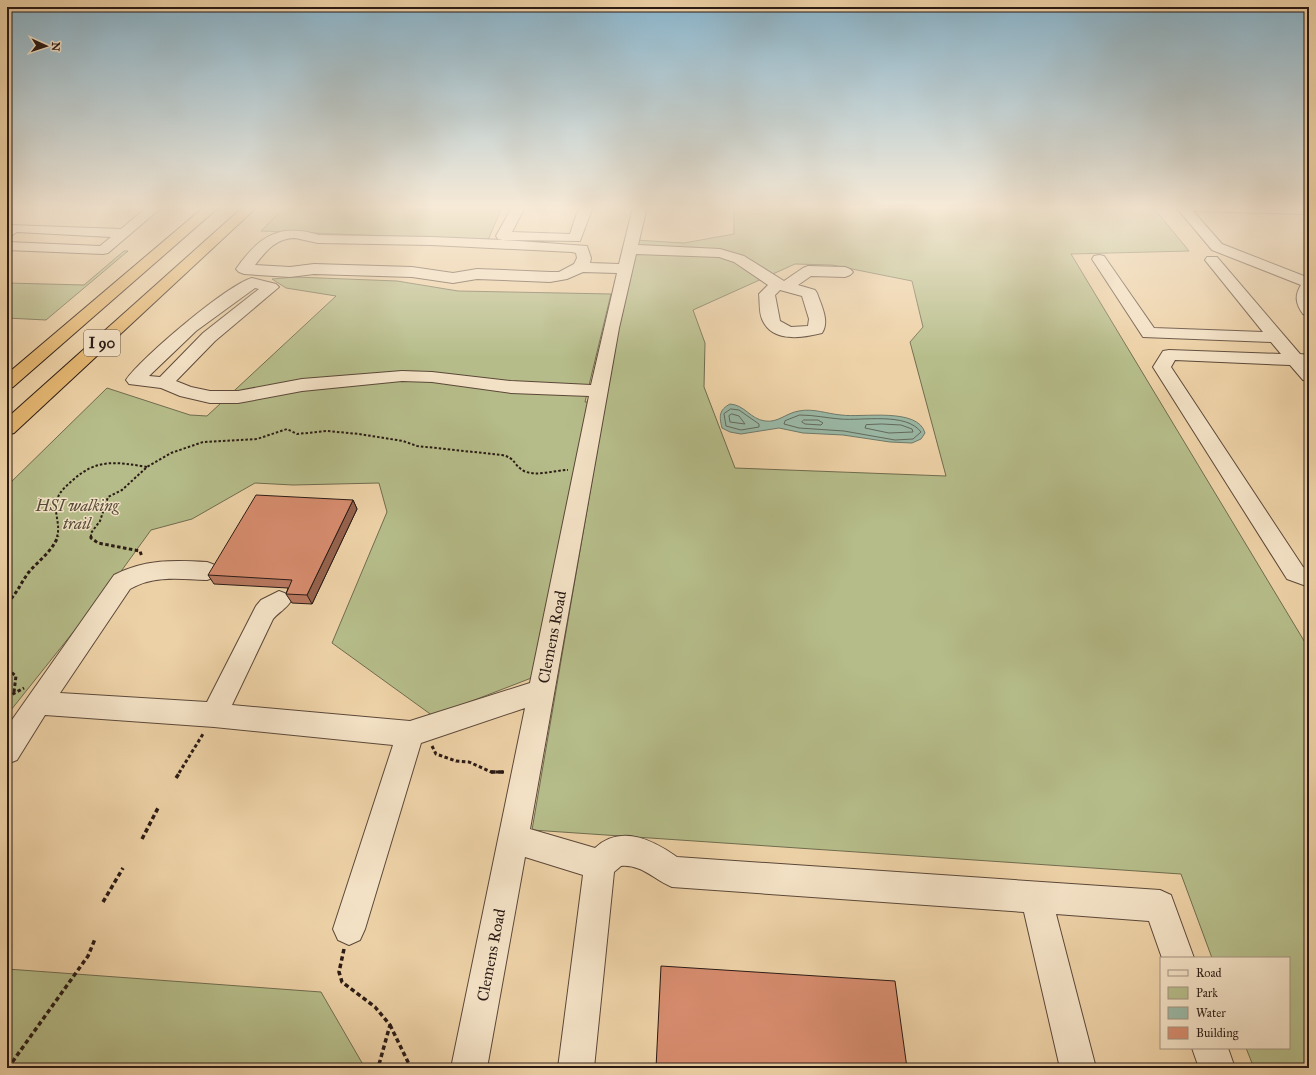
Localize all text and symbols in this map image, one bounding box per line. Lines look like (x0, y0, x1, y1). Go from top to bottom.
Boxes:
north arrow (26, 26, 66, 66)
text: N (49, 41, 62, 52)
road number: I 90 (84, 330, 120, 356)
park label: HSI walking trail (34, 496, 120, 533)
street label: Clemens Road (534, 589, 570, 685)
street label: Clemens Road (473, 907, 509, 1003)
legend (1160, 957, 1290, 1049)
text: Road (1196, 966, 1222, 980)
text: Park (1196, 986, 1218, 1000)
text: Water (1196, 1006, 1226, 1020)
text: Building (1196, 1026, 1239, 1041)

